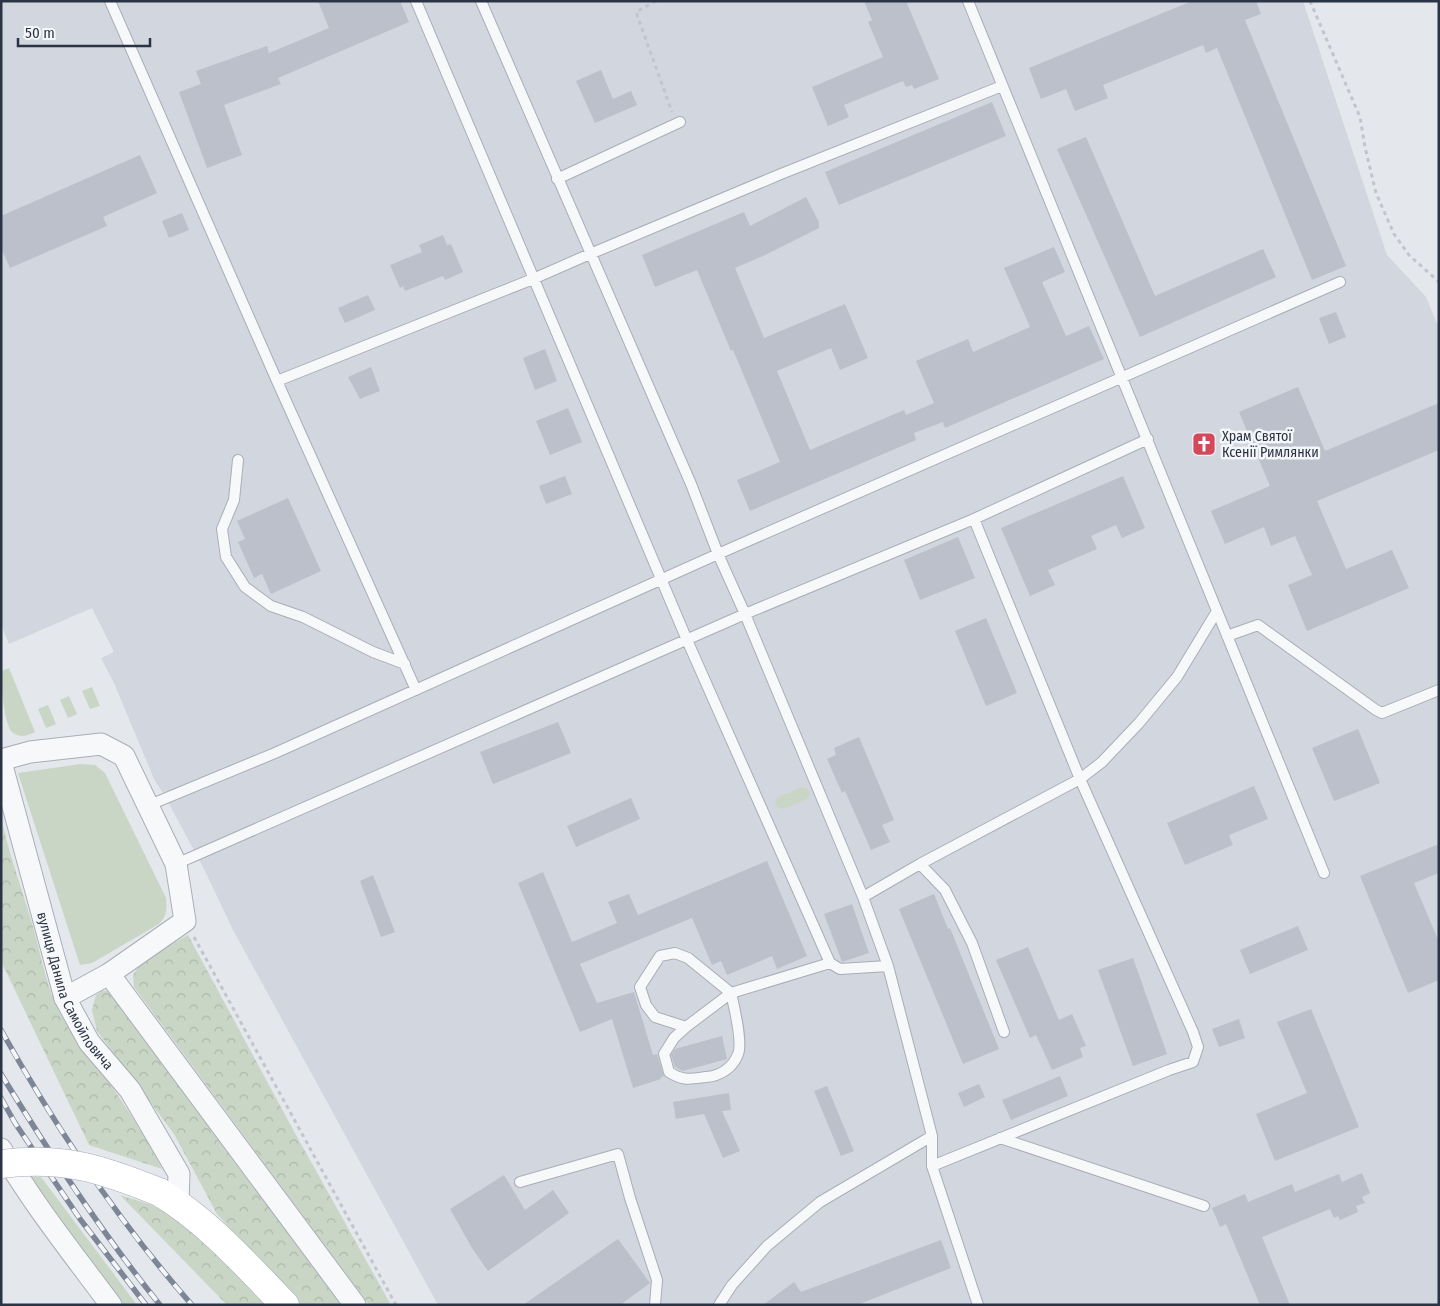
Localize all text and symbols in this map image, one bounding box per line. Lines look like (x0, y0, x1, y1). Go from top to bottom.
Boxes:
scale bar (18, 15, 150, 47)
text: 50 m (25, 24, 55, 42)
place label: Храм Святої Ксенії Римлянки (1222, 428, 1319, 461)
church icon: Храм Святої Ксенії Римлянки (1191, 431, 1217, 457)
street label: вулиця Данила Самойловича (34, 910, 117, 1073)

